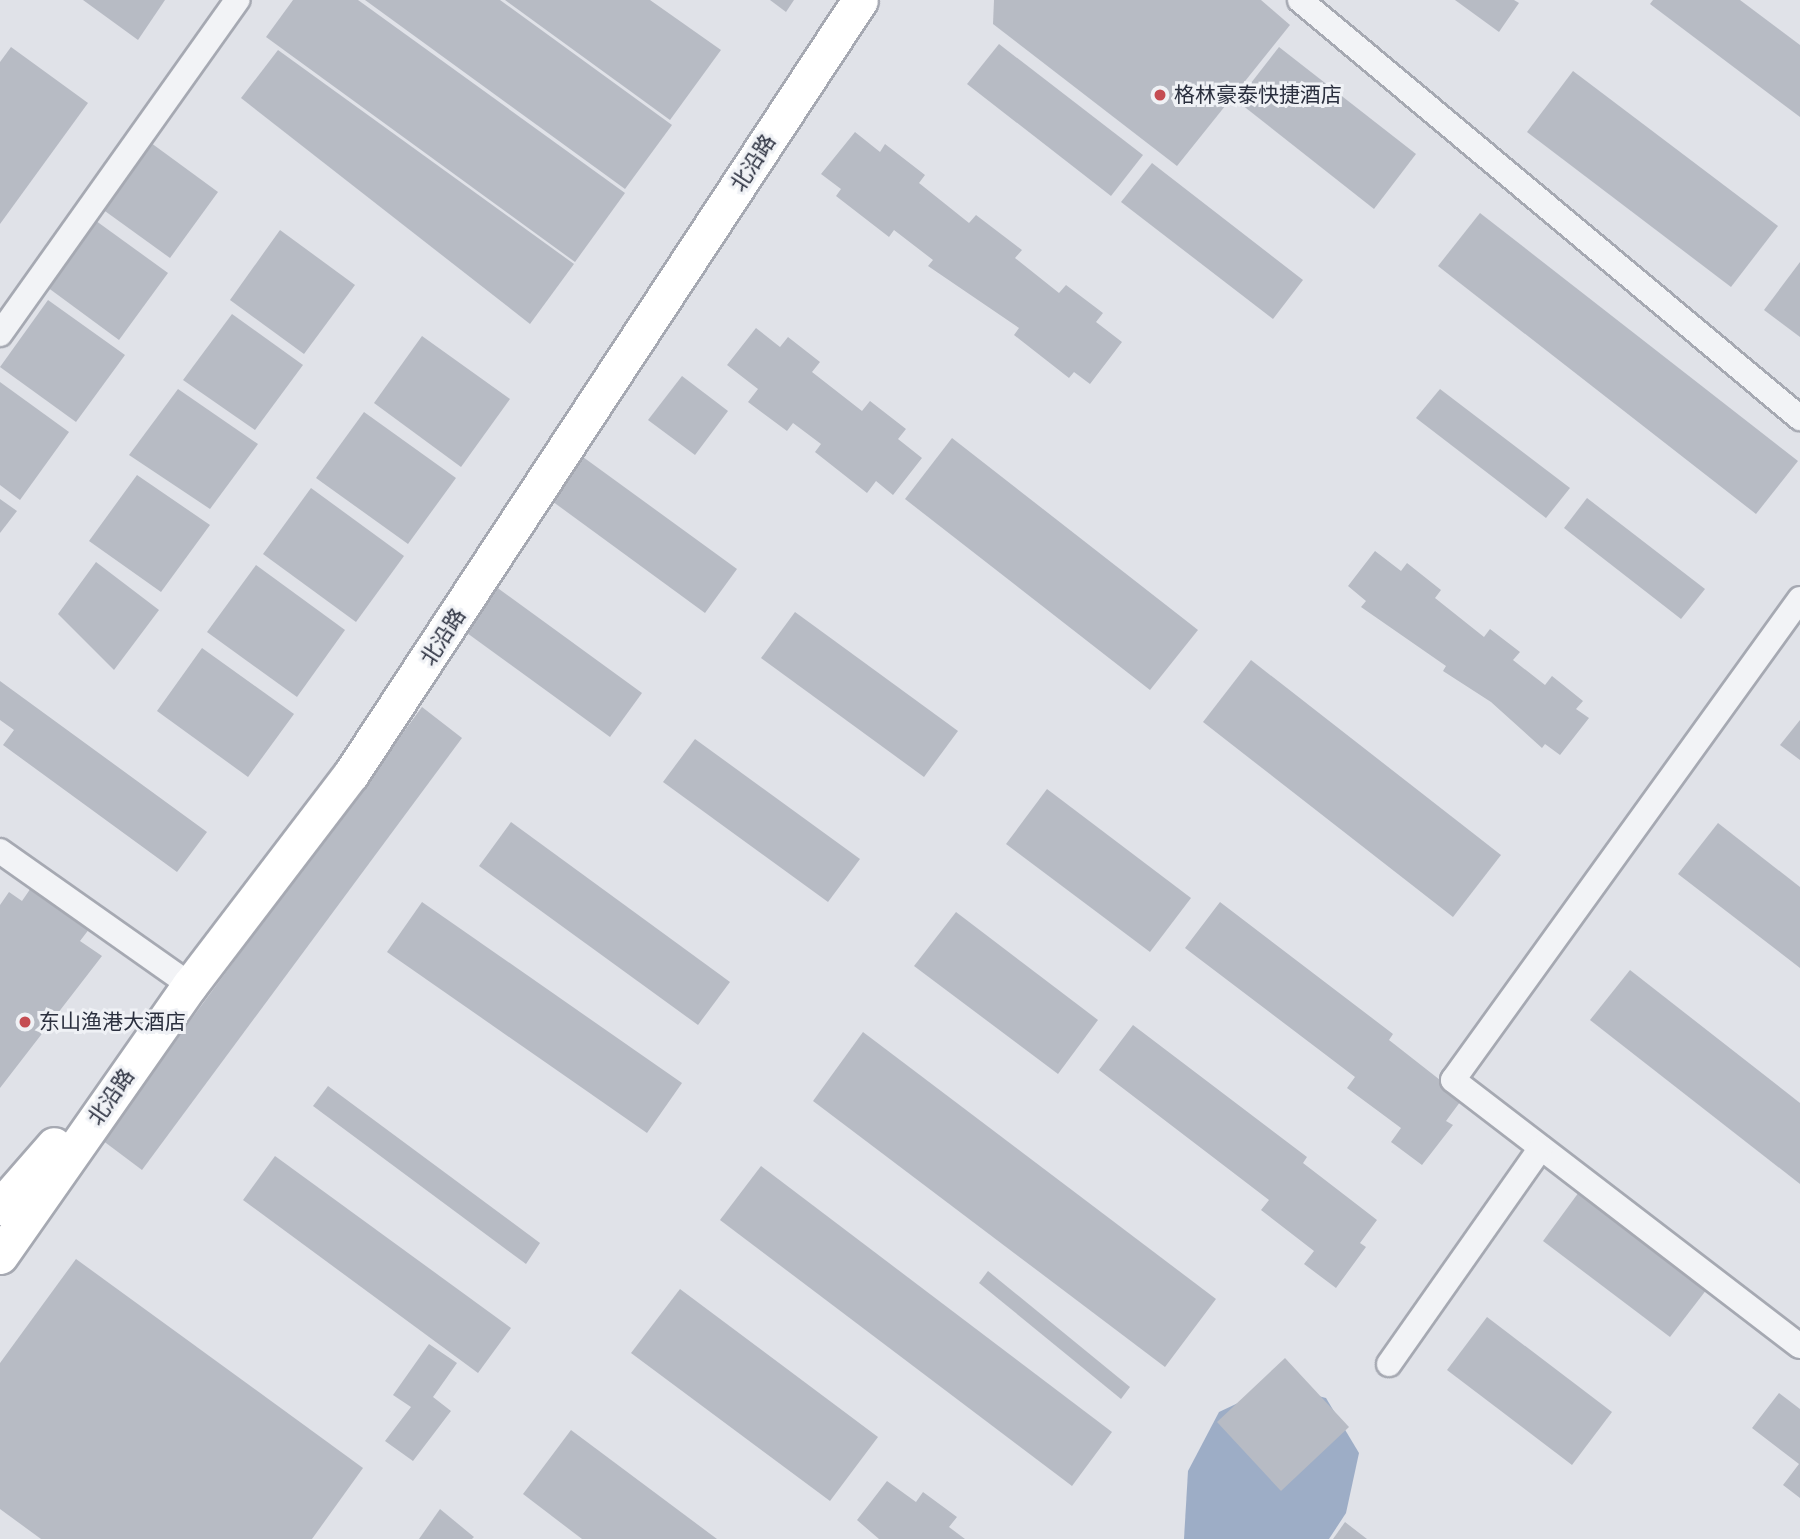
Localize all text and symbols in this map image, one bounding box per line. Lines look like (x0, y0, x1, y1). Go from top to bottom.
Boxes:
place label: 格林豪泰快捷酒店 (1174, 82, 1342, 108)
marker: 格林豪泰快捷酒店 (1152, 87, 1168, 103)
street label: 北沿路 (725, 130, 781, 196)
street label: 北沿路 (415, 604, 471, 670)
place label: 东山渔港大酒店 (39, 1009, 186, 1035)
marker: 东山渔港大酒店 (17, 1014, 33, 1030)
street label: 北沿路 (83, 1064, 139, 1130)

